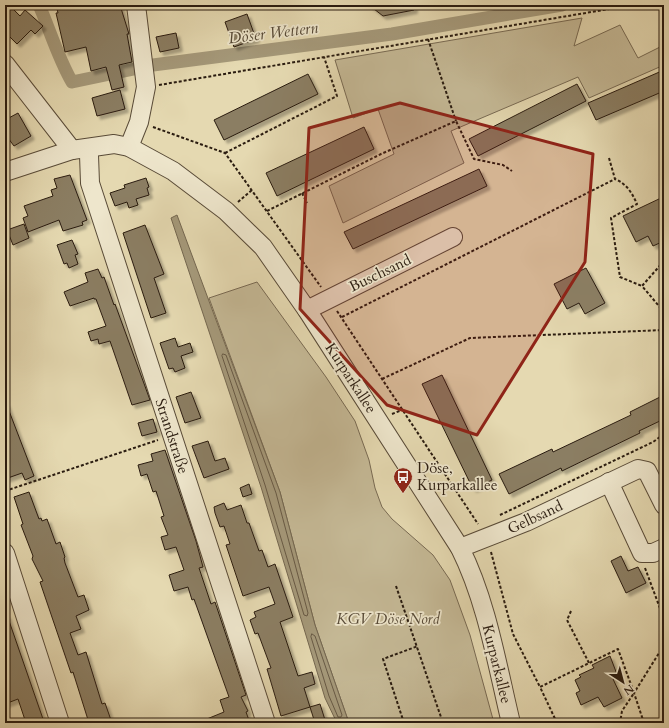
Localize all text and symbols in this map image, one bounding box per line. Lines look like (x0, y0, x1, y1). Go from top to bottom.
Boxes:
water label: Döser Wettern (227, 17, 319, 49)
street label: Buschsand (346, 249, 414, 297)
street label: Kurparkallee (321, 339, 381, 417)
street label: Strandstraße (150, 396, 194, 476)
place label: Döse, Kurparkallee (417, 458, 498, 495)
bus stop icon: Döse, Kurparkallee (392, 466, 414, 494)
street label: Gelbsand (504, 496, 566, 538)
park label: KGV Döse Nord (336, 609, 441, 629)
street label: Kurparkallee (478, 622, 516, 706)
north arrow (603, 662, 643, 702)
text: N (620, 681, 637, 699)

